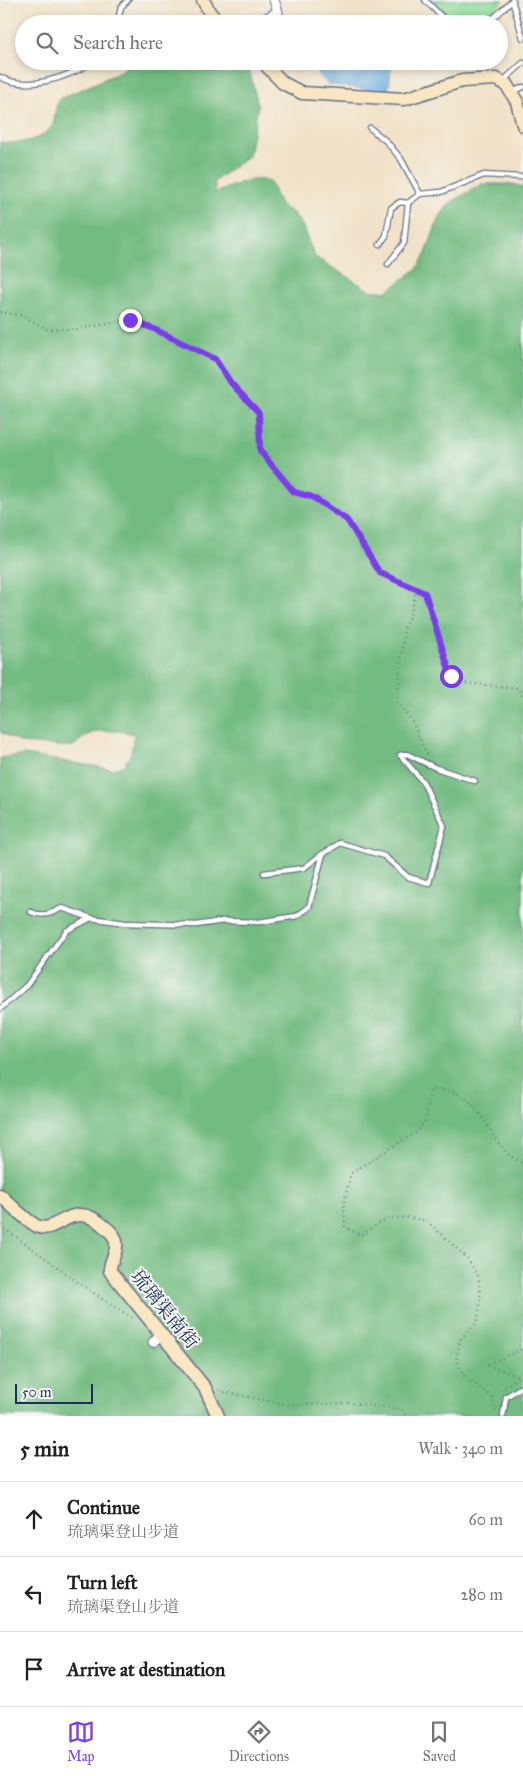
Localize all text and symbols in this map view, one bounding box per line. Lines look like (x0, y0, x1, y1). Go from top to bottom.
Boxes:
search box (15, 15, 508, 70)
icon: search (33, 29, 61, 57)
text: Search here (73, 31, 163, 54)
route end (119, 309, 142, 332)
route start (440, 665, 463, 688)
street label: 琉璃渠南街 (126, 1265, 204, 1353)
scale bar (15, 1381, 92, 1404)
text: 50 m (22, 1384, 51, 1401)
text: 5 min (20, 1436, 69, 1462)
text: Walk · 340 m (418, 1439, 503, 1458)
text: Continue (67, 1496, 140, 1519)
icon: ahead (20, 1505, 48, 1533)
text: 60 m (469, 1510, 503, 1529)
text: 琉璃渠登山步道 (67, 1522, 179, 1541)
text: Turn left (67, 1571, 137, 1594)
icon: left (20, 1580, 48, 1608)
text: 280 m (460, 1585, 503, 1604)
text: 琉璃渠登山步道 (67, 1597, 179, 1616)
icon: arrive (20, 1655, 48, 1683)
text: Arrive at destination (67, 1658, 225, 1681)
tab: Map (67, 1718, 95, 1765)
tab: Directions (229, 1718, 289, 1765)
tab: Saved (423, 1718, 456, 1765)

